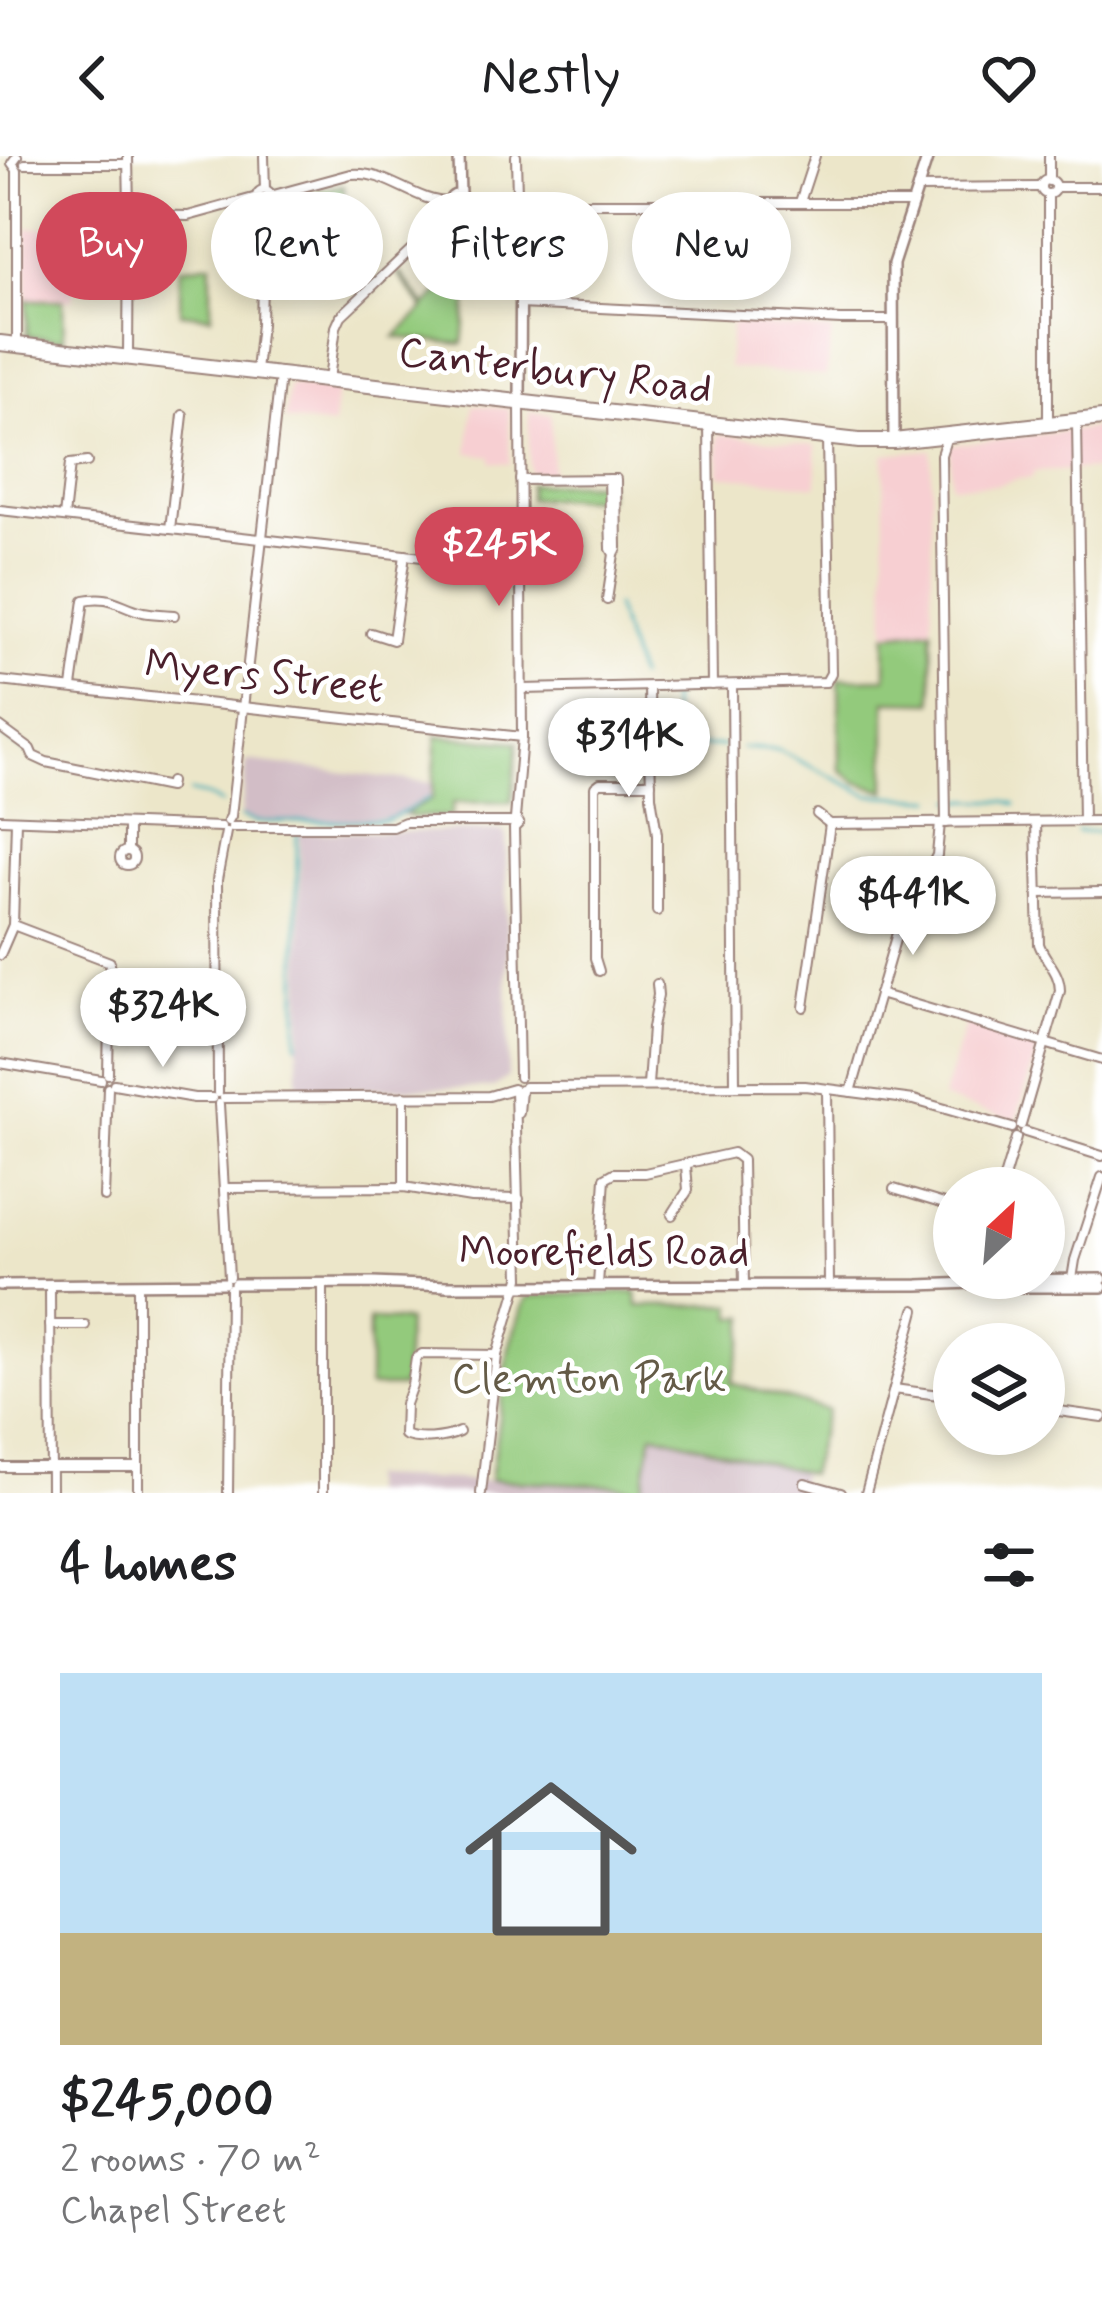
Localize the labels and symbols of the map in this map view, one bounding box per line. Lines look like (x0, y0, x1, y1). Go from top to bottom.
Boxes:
street label: Canterbury Road (395, 326, 715, 418)
pin: $245K (415, 507, 583, 609)
street label: Myers Street (142, 638, 386, 718)
pin: $314K (545, 698, 713, 800)
pin: $441K (829, 856, 997, 958)
pin: $324K (79, 968, 247, 1070)
north arrow (933, 1167, 1065, 1299)
street label: Moorefields Road (459, 1226, 749, 1281)
park label: Clemton Park (451, 1353, 727, 1408)

